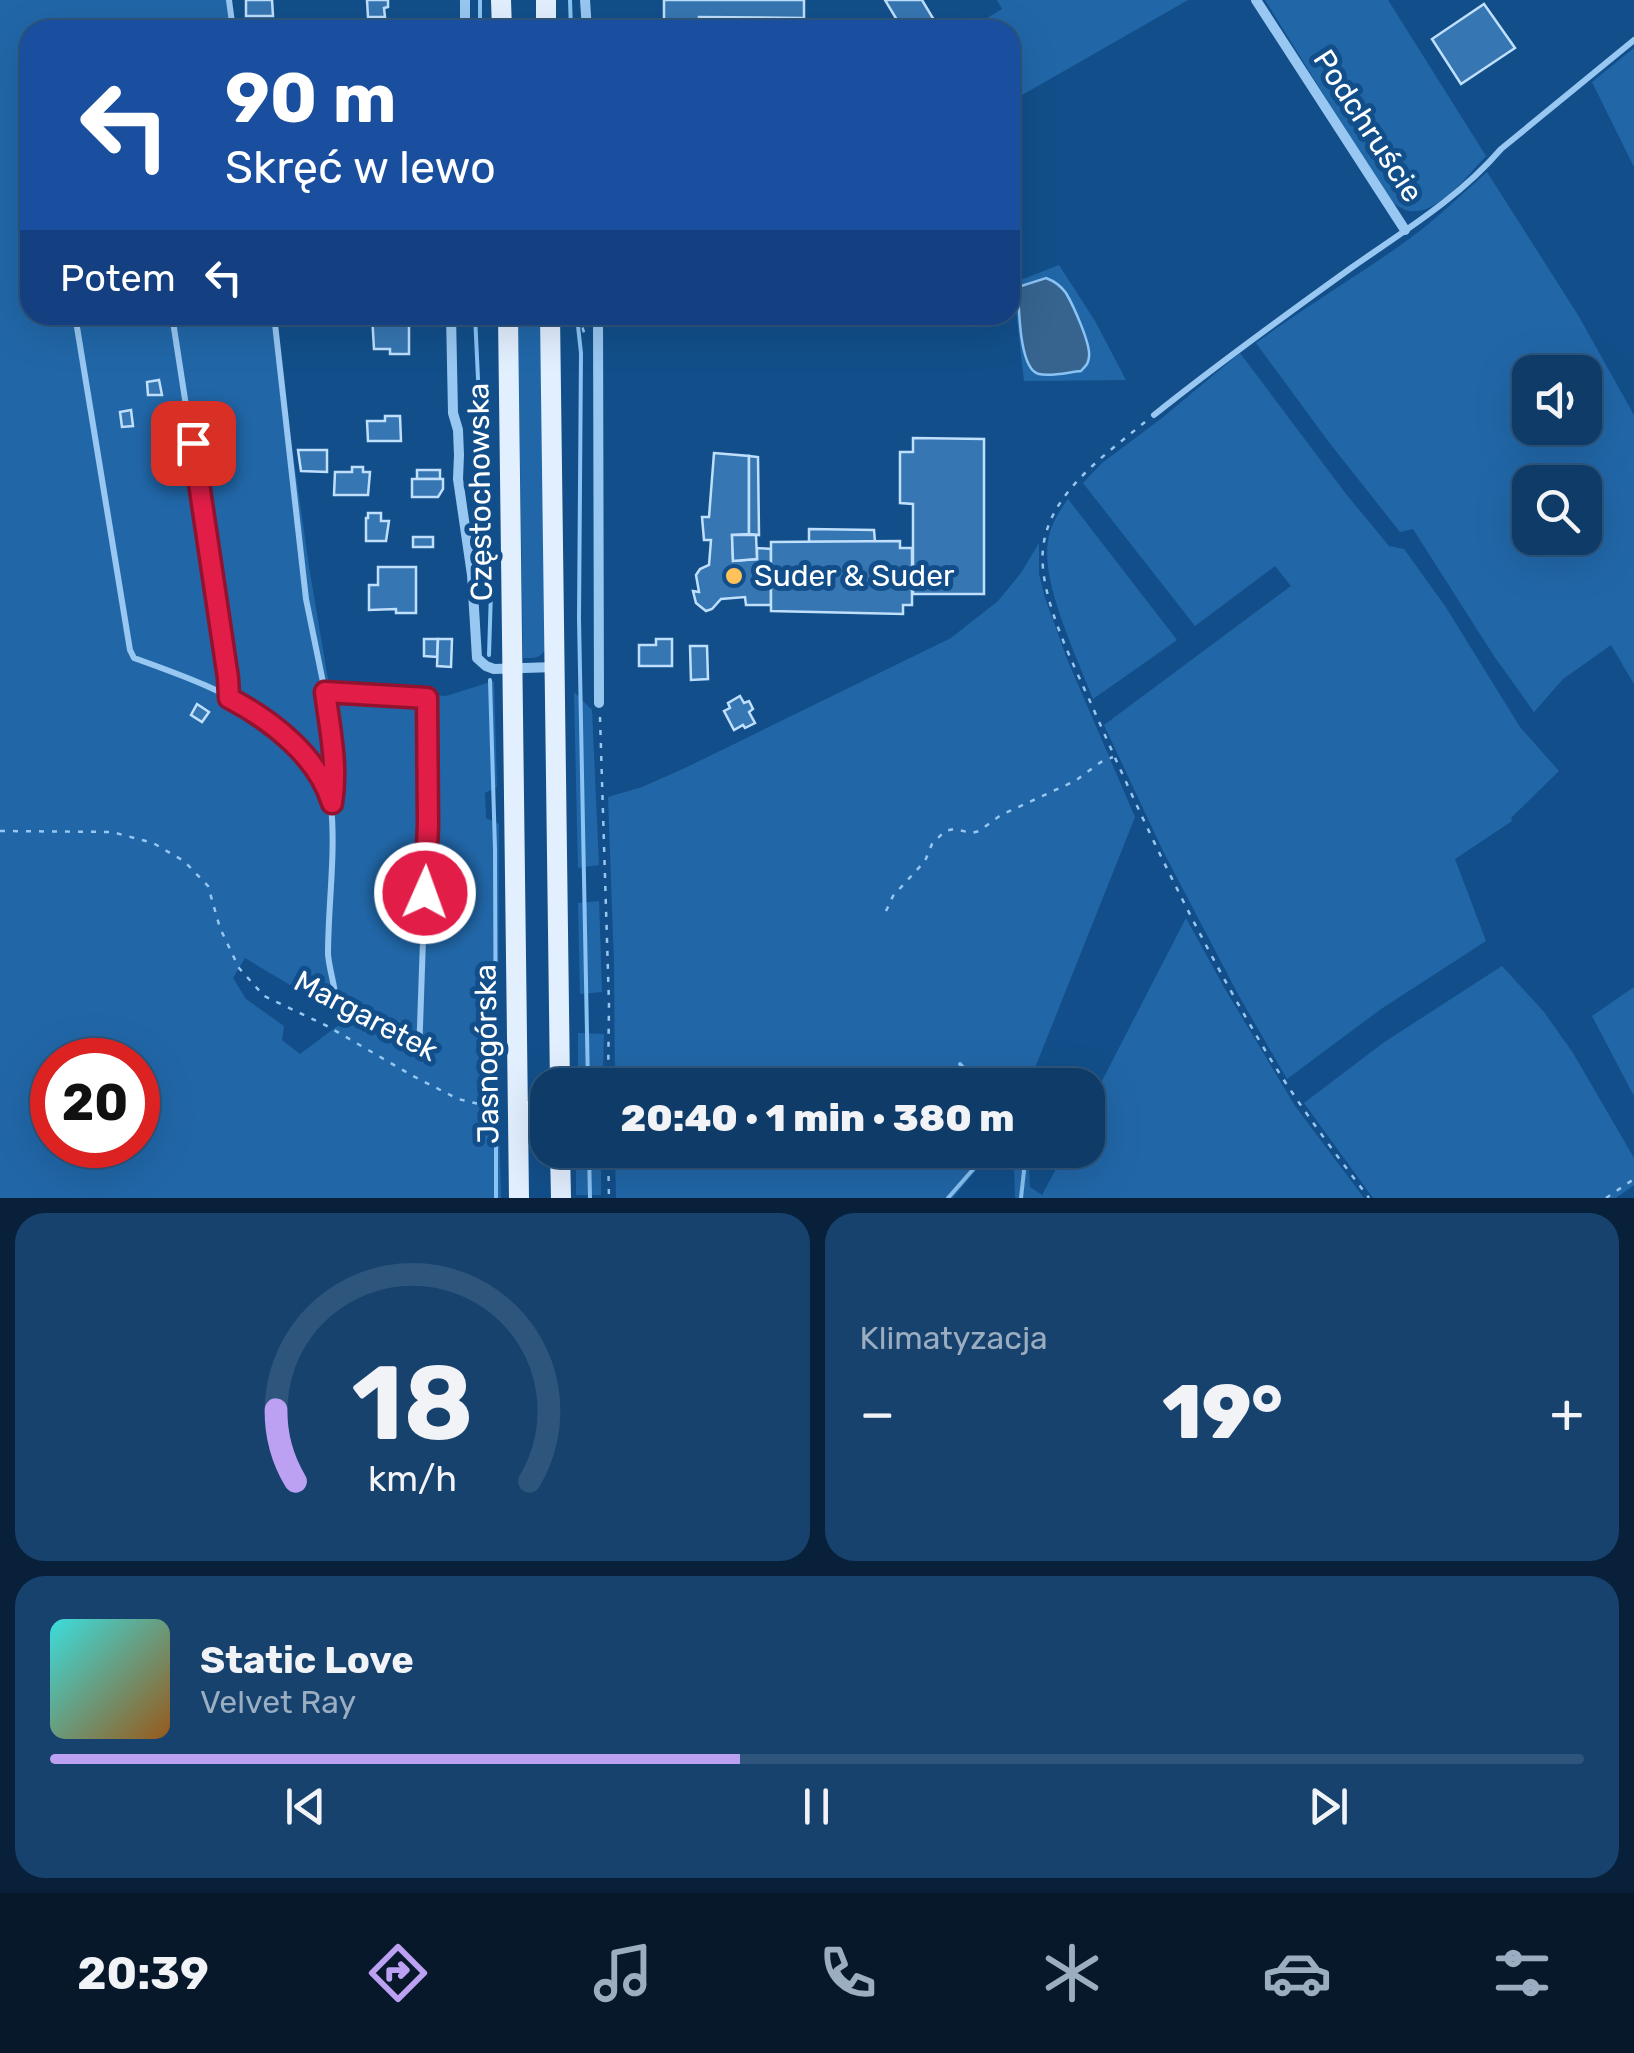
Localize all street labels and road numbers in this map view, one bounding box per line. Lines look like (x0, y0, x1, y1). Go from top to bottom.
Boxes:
street label: Podchruście (1305, 43, 1431, 209)
street label: Częstochowska (460, 382, 500, 602)
street label: Margaretek (288, 963, 445, 1069)
street label: Jasnogórska (467, 964, 507, 1144)

